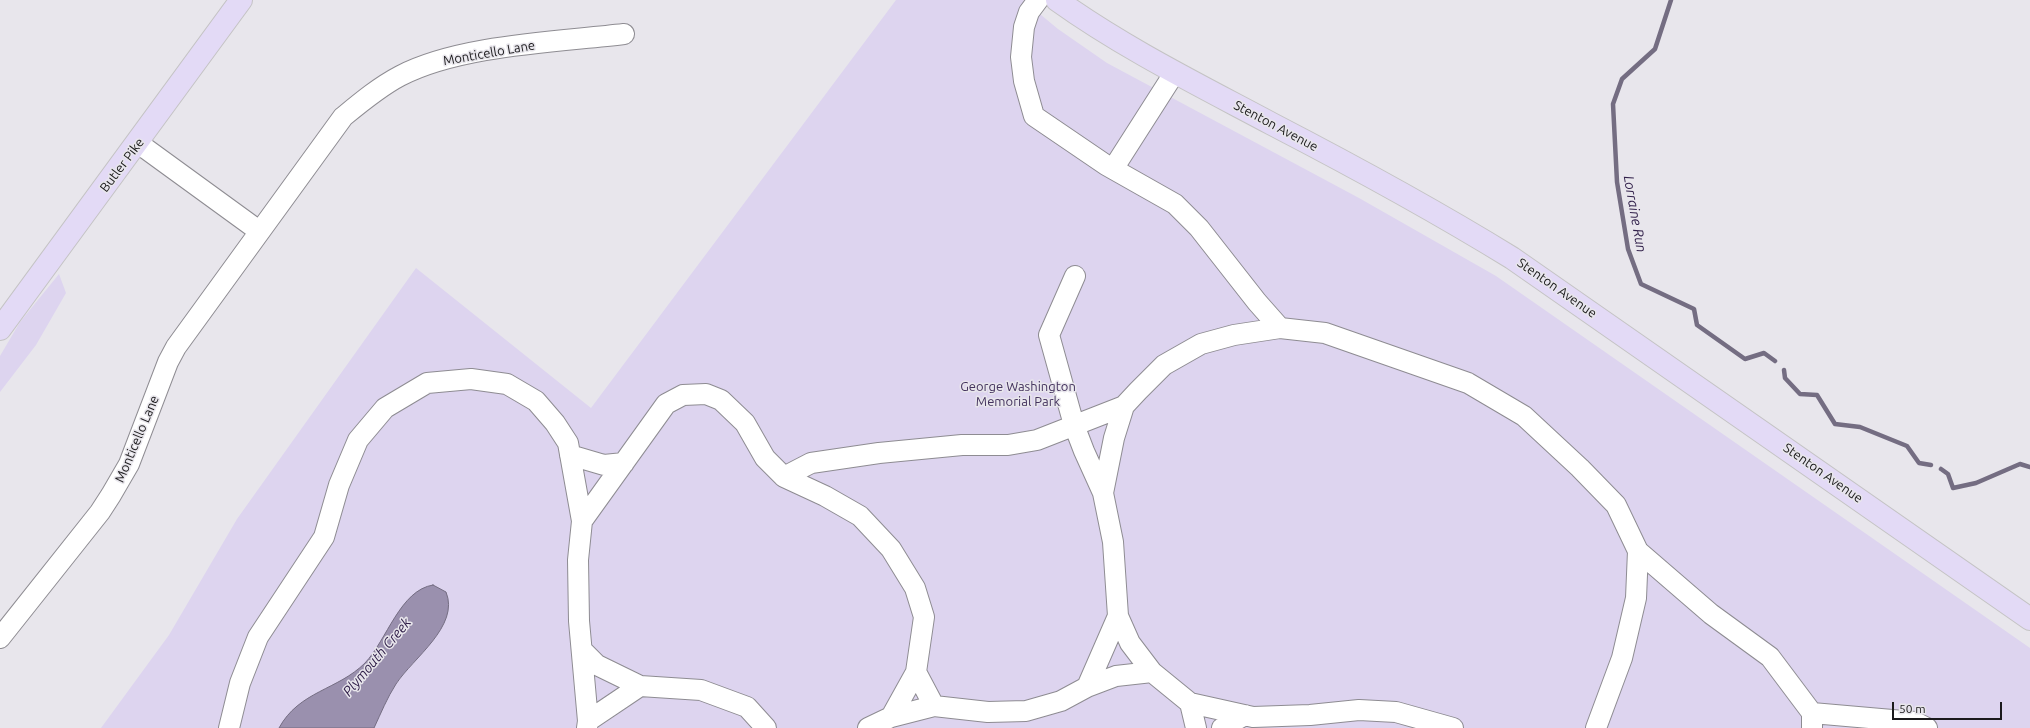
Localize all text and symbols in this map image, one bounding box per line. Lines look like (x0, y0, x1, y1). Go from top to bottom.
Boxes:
street label: Monticello Lane (442, 37, 536, 69)
street label: Stenton Avenue (1231, 97, 1321, 155)
street label: Butler Pike (97, 135, 147, 195)
water label: Lorraine Run (1620, 174, 1650, 254)
street label: Stenton Avenue (1514, 255, 1600, 321)
park label: George Washington Memorial Park (960, 379, 1076, 410)
street label: Monticello Lane (112, 393, 162, 485)
street label: Stenton Avenue (1780, 440, 1866, 506)
water label: Plymouth Creek (339, 614, 415, 700)
scale bar (1894, 694, 2004, 720)
text: 50 m (1899, 702, 1926, 715)

